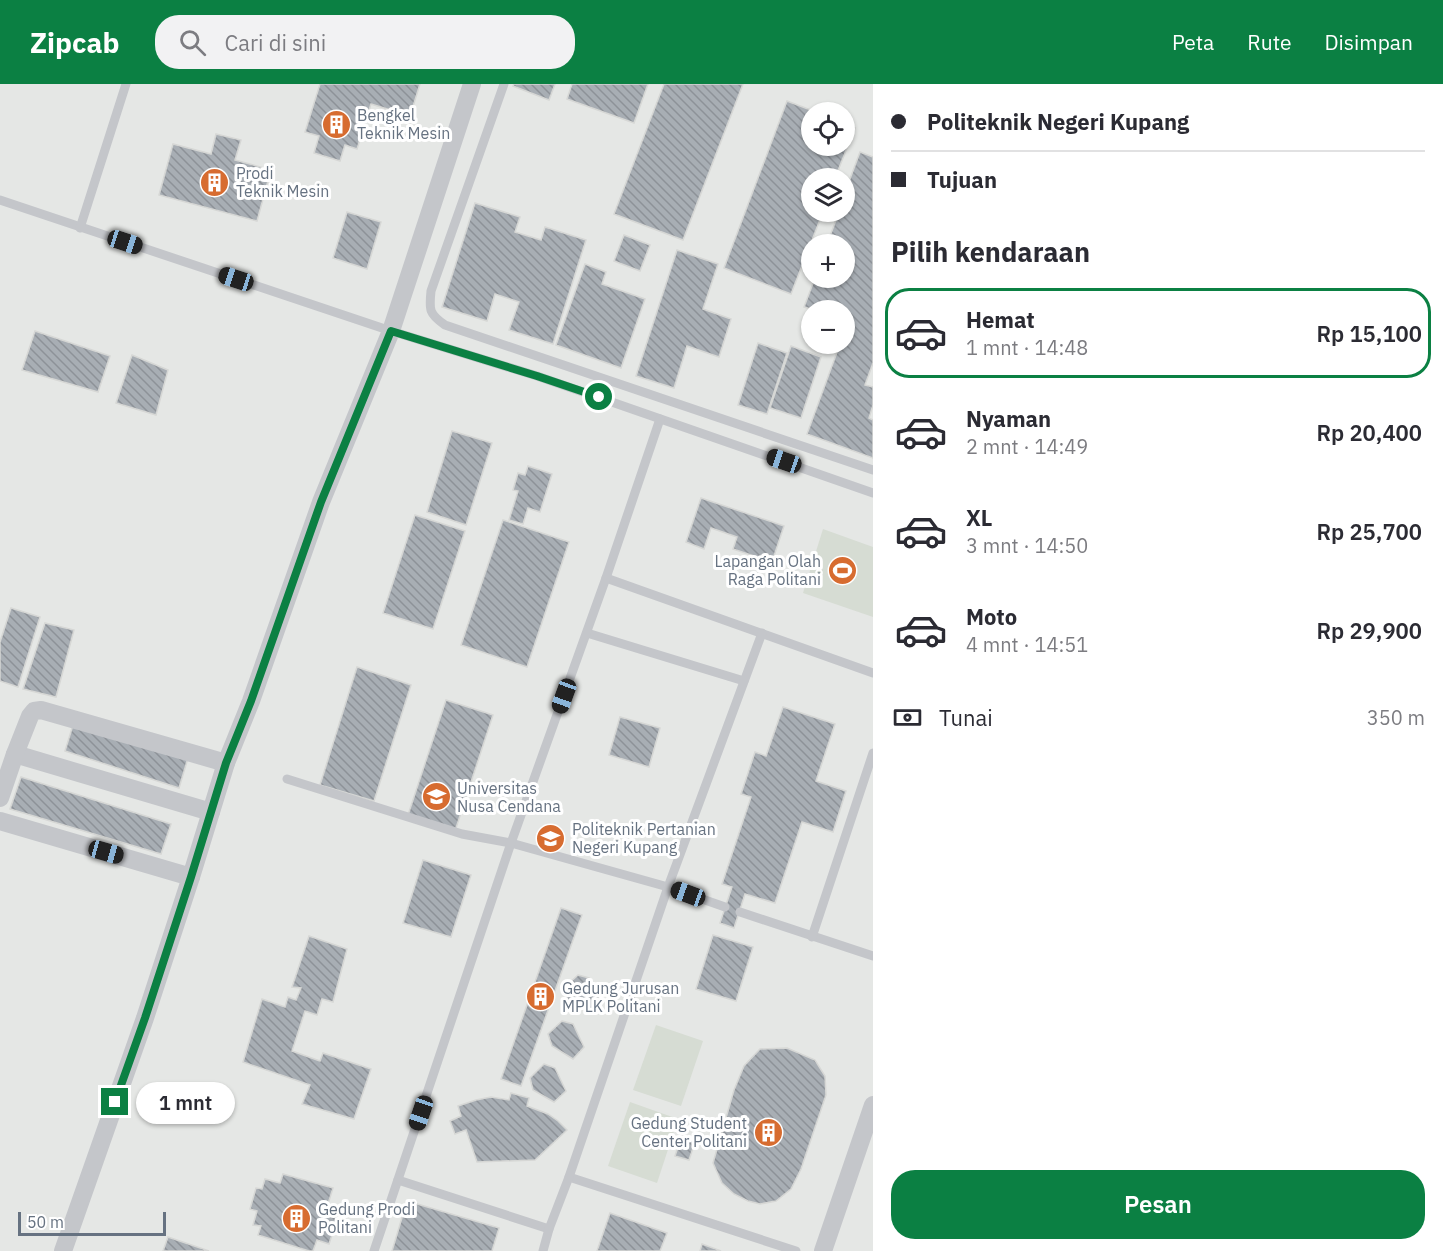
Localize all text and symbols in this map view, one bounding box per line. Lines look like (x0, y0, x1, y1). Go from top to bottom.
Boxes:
search box (155, 15, 575, 69)
text: Zipcab (30, 24, 119, 61)
icon: search (176, 26, 209, 59)
text: Cari di sini (224, 28, 326, 57)
text: Peta (1172, 28, 1214, 56)
text: Rute (1247, 28, 1292, 56)
text: Disimpan (1325, 28, 1413, 56)
map controls (801, 102, 855, 354)
button: locate (801, 102, 855, 156)
place label: Bengkel Teknik Mesin (357, 105, 450, 143)
text: Politeknik Negeri Kupang (927, 107, 1189, 136)
building icon: Bengkel Teknik Mesin (320, 108, 352, 140)
place label: Prodi Teknik Mesin (236, 163, 329, 201)
text: Tujuan (927, 165, 997, 194)
building icon: Prodi Teknik Mesin (199, 166, 231, 198)
button: layers (801, 168, 855, 222)
car (105, 228, 145, 256)
button: + (801, 234, 855, 288)
text: Pilih kendaraan (891, 234, 1090, 269)
car (216, 265, 256, 293)
button: − (801, 300, 855, 354)
text: Hemat (966, 305, 1035, 334)
icon: car (894, 306, 948, 360)
text: Rp 15,100 (1316, 319, 1422, 348)
text: 1 mnt · 14:48 (966, 334, 1088, 361)
route start (585, 383, 612, 410)
text: Nyaman (966, 404, 1051, 433)
icon: car (894, 405, 948, 459)
text: Rp 20,400 (1316, 418, 1422, 447)
text: 2 mnt · 14:49 (966, 433, 1088, 460)
car (764, 447, 804, 475)
text: XL (966, 503, 992, 532)
icon: car (894, 504, 948, 558)
text: Rp 25,700 (1316, 517, 1422, 546)
text: 3 mnt · 14:50 (966, 532, 1088, 559)
place label: Lapangan Olah Raga Politani (714, 551, 821, 589)
sports icon: Lapangan Olah Raga Politani (826, 554, 858, 586)
text: Moto (966, 602, 1017, 631)
icon: car (894, 603, 948, 657)
text: Rp 29,900 (1316, 616, 1422, 645)
text: 4 mnt · 14:51 (966, 631, 1088, 658)
car (549, 676, 579, 716)
icon: cash (891, 701, 924, 734)
text: Tunai (939, 703, 993, 732)
text: 350 m (1367, 704, 1425, 731)
place label: Universitas Nusa Cendana (457, 778, 561, 816)
school or university icon: Universitas Nusa Cendana (420, 781, 452, 813)
place label: Politeknik Pertanian Negeri Kupang (572, 819, 716, 857)
school or university icon: Politeknik Pertanian Negeri Kupang (535, 822, 567, 854)
car (86, 838, 126, 866)
car (668, 879, 708, 909)
place label: Gedung Jurusan MPLK Politani (562, 978, 679, 1016)
building icon: Gedung Jurusan MPLK Politani (525, 981, 557, 1013)
callout: 1 mnt (136, 1081, 235, 1123)
route end (101, 1088, 128, 1115)
text: 1 mnt (159, 1089, 212, 1116)
car (407, 1093, 435, 1133)
place label: Gedung Student Center Politani (631, 1113, 747, 1151)
building icon: Gedung Student Center Politani (752, 1116, 784, 1148)
button: Pesan (891, 1170, 1425, 1239)
place label: Gedung Prodi Politani (318, 1199, 415, 1237)
building icon: Gedung Prodi Politani (281, 1202, 313, 1234)
scale bar (18, 1209, 166, 1236)
text: 50 m (27, 1212, 64, 1232)

